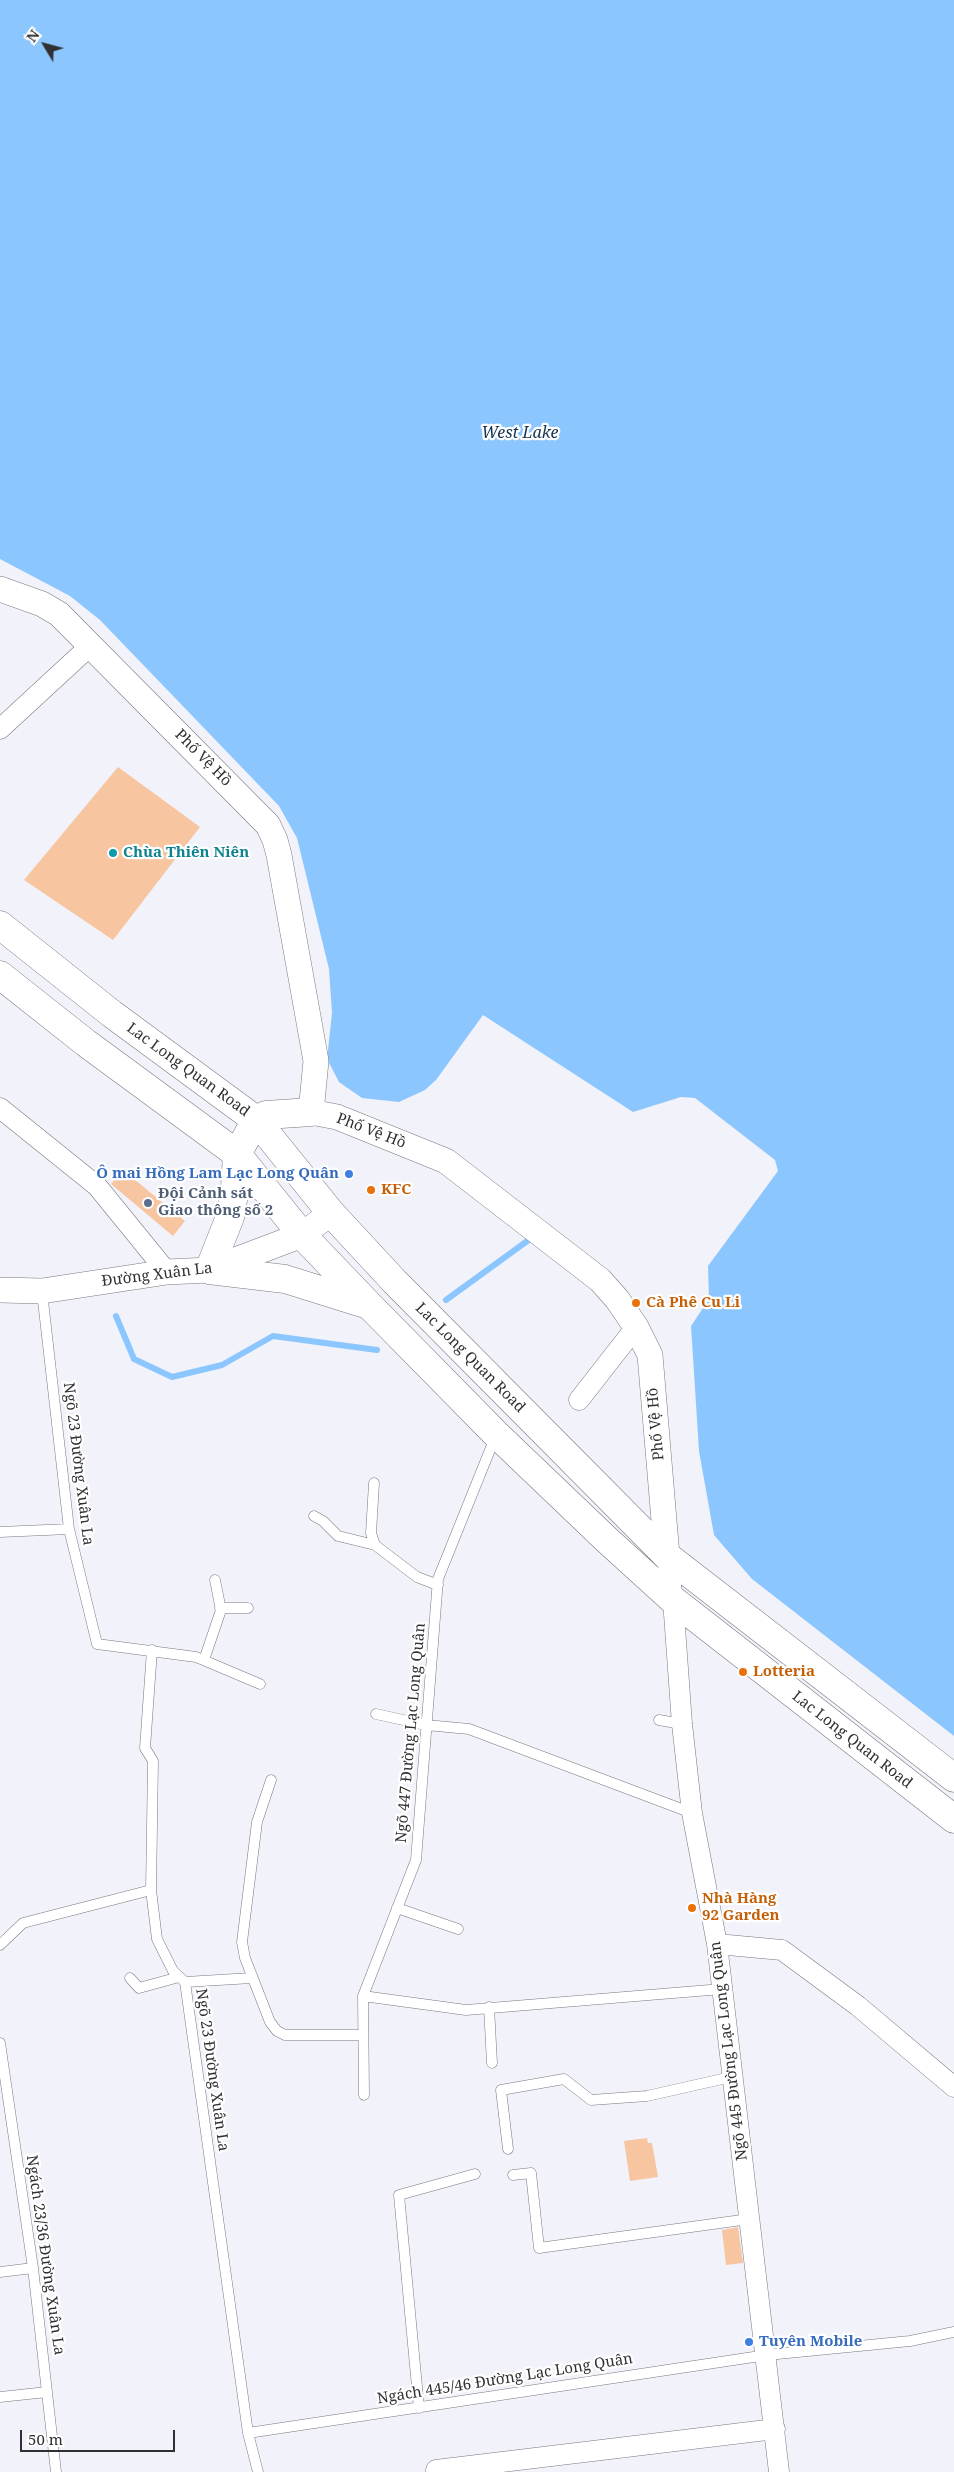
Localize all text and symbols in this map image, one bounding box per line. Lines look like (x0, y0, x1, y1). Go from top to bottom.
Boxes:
north arrow (20, 20, 70, 70)
text: N (22, 26, 44, 46)
water label: West Lake (481, 423, 559, 443)
street label: Phố Vệ Hồ (171, 726, 235, 790)
place label: Chùa Thiên Niên (123, 844, 249, 862)
marker: Chùa Thiên Niên (107, 847, 119, 859)
street label: Lac Long Quan Road (123, 1019, 253, 1121)
street label: Phố Vệ Hồ (334, 1110, 408, 1152)
place label: Ô mai Hồng Lam Lạc Long Quân (96, 1165, 339, 1183)
marker: Ô mai Hồng Lam Lạc Long Quân (343, 1168, 355, 1180)
place label: KFC (381, 1181, 411, 1199)
marker: KFC (365, 1184, 377, 1196)
place label: Đội Cảnh sát Giao thông số 2 (158, 1185, 273, 1220)
marker: Đội Cảnh sát Giao thông số 2 (142, 1197, 154, 1209)
street label: Đường Xuân La (101, 1259, 213, 1291)
place label: Cà Phê Cu Li (646, 1294, 740, 1312)
marker: Cà Phê Cu Li (630, 1297, 642, 1309)
street label: Lac Long Quan Road (411, 1299, 529, 1417)
street label: Ngõ 23 Đường Xuân La (59, 1381, 97, 1547)
street label: Phố Vệ Hồ (644, 1387, 668, 1461)
street label: Ngõ 447 Đường Lạc Long Quân (392, 1622, 430, 1844)
place label: Lotteria (753, 1663, 815, 1681)
marker: Lotteria (737, 1666, 749, 1678)
street label: Lac Long Quan Road (788, 1687, 916, 1793)
place label: Nhà Hàng 92 Garden (702, 1890, 780, 1925)
marker: Nhà Hàng 92 Garden (686, 1902, 698, 1914)
street label: Ngõ 445 Đường Lạc Long Quân (707, 1940, 751, 2162)
street label: Ngõ 23 Đường Xuân La (192, 1988, 232, 2152)
street label: Ngách 23/36 Đường Xuân La (22, 2154, 68, 2356)
place label: Tuyên Mobile (759, 2333, 862, 2351)
marker: Tuyên Mobile (743, 2336, 755, 2348)
street label: Ngách 445/46 Đường Lạc Long Quân (376, 2350, 634, 2408)
scale bar (22, 2420, 178, 2452)
text: 50 m (28, 2429, 63, 2449)

